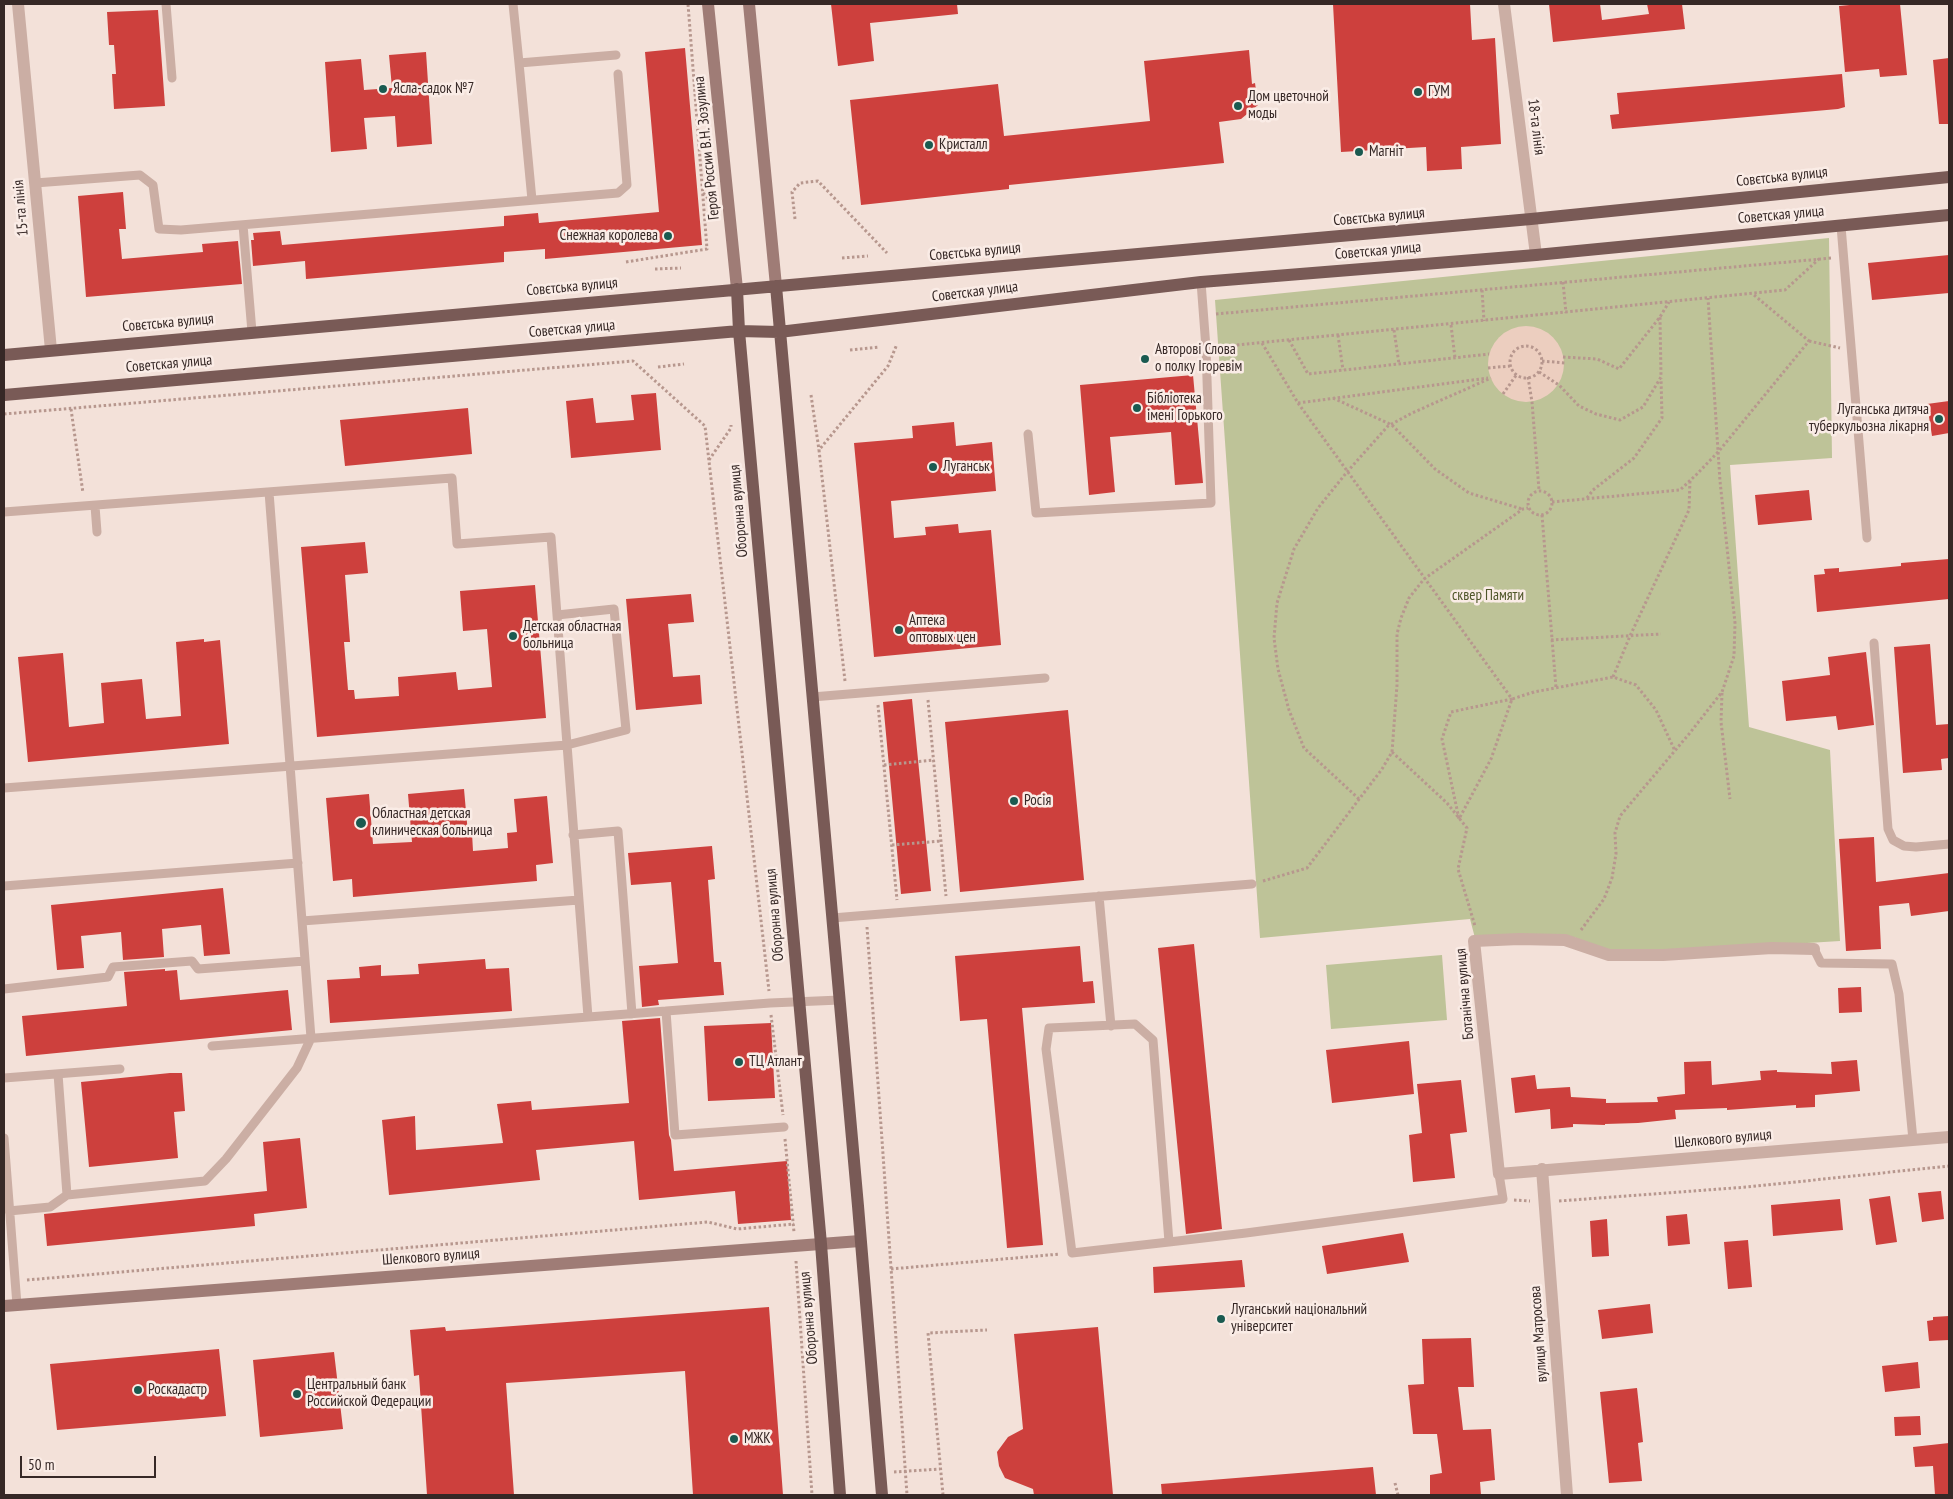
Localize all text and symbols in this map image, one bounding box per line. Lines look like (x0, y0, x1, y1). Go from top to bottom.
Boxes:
street label: Героя России В.Н. Зозулина (691, 75, 723, 221)
place label: Ясла-садок №7 (393, 80, 474, 98)
marker: Ясла-садок №7 (377, 83, 389, 95)
place label: ГУМ (1428, 83, 1450, 101)
marker: ГУМ (1412, 86, 1424, 98)
place label: Дом цветочной моды (1248, 88, 1329, 123)
street label: 18-та лінія (1524, 98, 1548, 156)
marker: Дом цветочной моды (1232, 100, 1244, 112)
place label: Кристалл (939, 136, 988, 154)
marker: Кристалл (923, 139, 935, 151)
place label: Магніт (1369, 143, 1404, 161)
marker: Магніт (1353, 146, 1365, 158)
street label: Совєтська вулиця (1735, 163, 1829, 191)
street label: 15-та лінія (10, 179, 32, 237)
street label: Советская улица (1737, 202, 1825, 228)
street label: Совєтська вулиця (1332, 204, 1426, 230)
place label: Снежная королева (559, 227, 658, 245)
marker: Снежная королева (662, 230, 674, 242)
street label: Советская улица (1334, 238, 1422, 264)
street label: Совєтська вулиця (928, 239, 1022, 265)
street label: Совєтська вулиця (525, 274, 619, 300)
street label: Советская улица (931, 278, 1019, 306)
street label: Совєтська вулиця (121, 310, 215, 336)
street label: Советская улица (528, 316, 616, 342)
place label: Авторові Слова о полку Ігоревім (1155, 341, 1242, 376)
street label: Советская улица (125, 351, 213, 377)
marker: Авторові Слова о полку Ігоревім (1139, 353, 1151, 365)
place label: Бібліотека імені Горького (1147, 390, 1223, 425)
place label: Луганська дитяча туберкульозна лікарня (1809, 401, 1929, 436)
marker: Бібліотека імені Горького (1131, 402, 1143, 414)
marker: Луганська дитяча туберкульозна лікарня (1933, 413, 1945, 425)
place label: Луганськ (943, 458, 990, 476)
marker: Луганськ (927, 461, 939, 473)
street label: Оборонна вулиця (726, 464, 752, 558)
park label: сквер Памяти (1452, 587, 1524, 605)
place label: Аптека оптовых цен (909, 612, 976, 647)
place label: Детская областная больница (523, 618, 621, 653)
marker: Аптека оптовых цен (893, 624, 905, 636)
marker: Детская областная больница (507, 630, 519, 642)
place label: Росія (1024, 792, 1051, 810)
marker: Росія (1008, 795, 1020, 807)
place label: Областная детская клиническая больница (372, 805, 492, 840)
marker: Областная детская клиническая больница (354, 816, 368, 830)
street label: Оборонна вулиця (762, 868, 788, 962)
street label: Ботанічна вулиця (1452, 947, 1478, 1041)
place label: ТЦ Атлант (749, 1053, 802, 1071)
marker: ТЦ Атлант (733, 1056, 745, 1068)
street label: Шелкового вулиця (1674, 1126, 1772, 1152)
street label: Шелкового вулиця (382, 1245, 480, 1269)
street label: Оборонна вулиця (796, 1271, 822, 1365)
street label: вулиця Матросова (1527, 1285, 1551, 1383)
place label: Луганський національний університет (1231, 1301, 1367, 1336)
marker: Луганський національний університет (1215, 1313, 1227, 1325)
place label: Центральный банк Российской Федерации (307, 1376, 431, 1411)
place label: Роскадастр (148, 1381, 207, 1399)
marker: Роскадастр (132, 1384, 144, 1396)
marker: Центральный банк Российской Федерации (291, 1388, 303, 1400)
place label: МЖК (744, 1430, 771, 1448)
marker: МЖК (728, 1433, 740, 1445)
scale bar (22, 1446, 159, 1478)
text: 50 m (28, 1455, 54, 1474)

